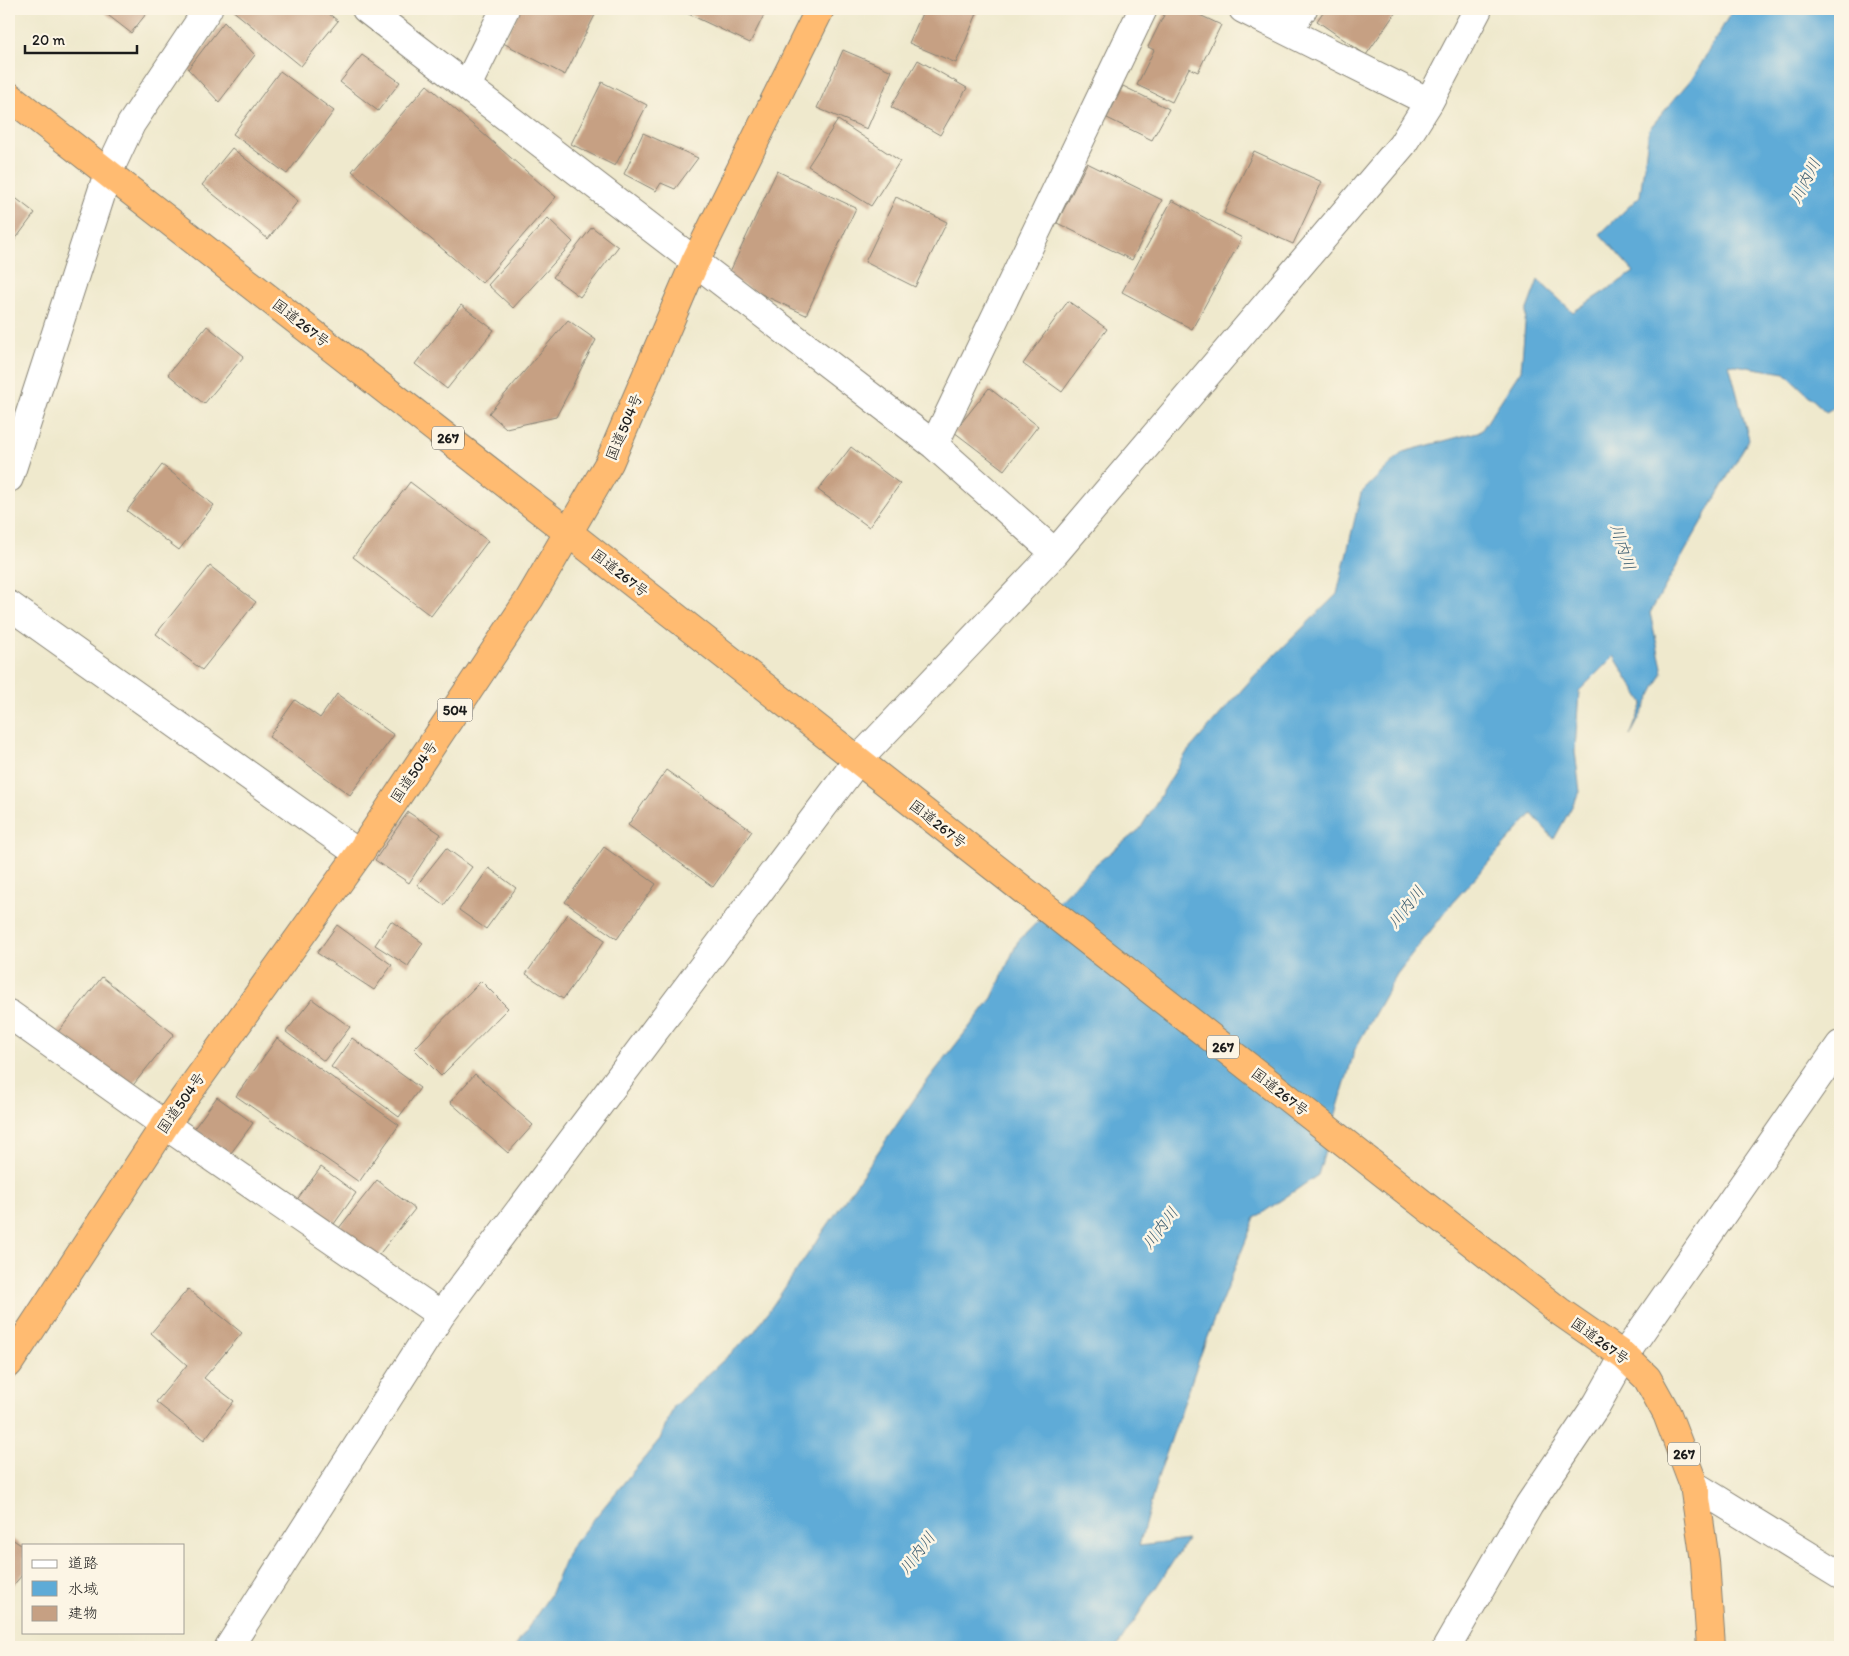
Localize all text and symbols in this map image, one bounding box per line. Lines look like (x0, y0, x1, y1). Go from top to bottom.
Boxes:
scale bar (25, 22, 138, 54)
text: 20 m (32, 31, 66, 49)
water label: 川内川 (1786, 155, 1824, 207)
street label: 国道267号 (269, 295, 333, 351)
street label: 国道504号 (602, 391, 646, 463)
road number: 267 (432, 426, 464, 449)
water label: 川内川 (1607, 521, 1639, 573)
street label: 国道267号 (588, 545, 652, 601)
road number: 504 (438, 698, 472, 722)
street label: 国道504号 (387, 737, 441, 807)
street label: 国道267号 (906, 796, 970, 852)
water label: 川内川 (1384, 882, 1428, 932)
road number: 267 (1207, 1036, 1239, 1058)
street label: 国道267号 (1248, 1064, 1312, 1120)
street label: 国道504号 (153, 1069, 209, 1137)
water label: 川内川 (1138, 1203, 1182, 1253)
street label: 国道267号 (1567, 1314, 1633, 1368)
road number: 267 (1668, 1442, 1700, 1466)
water label: 川内川 (895, 1528, 939, 1578)
legend (22, 1544, 185, 1634)
text: 道路 (68, 1554, 98, 1572)
text: 水域 (68, 1580, 98, 1598)
text: 建物 (68, 1604, 98, 1622)

